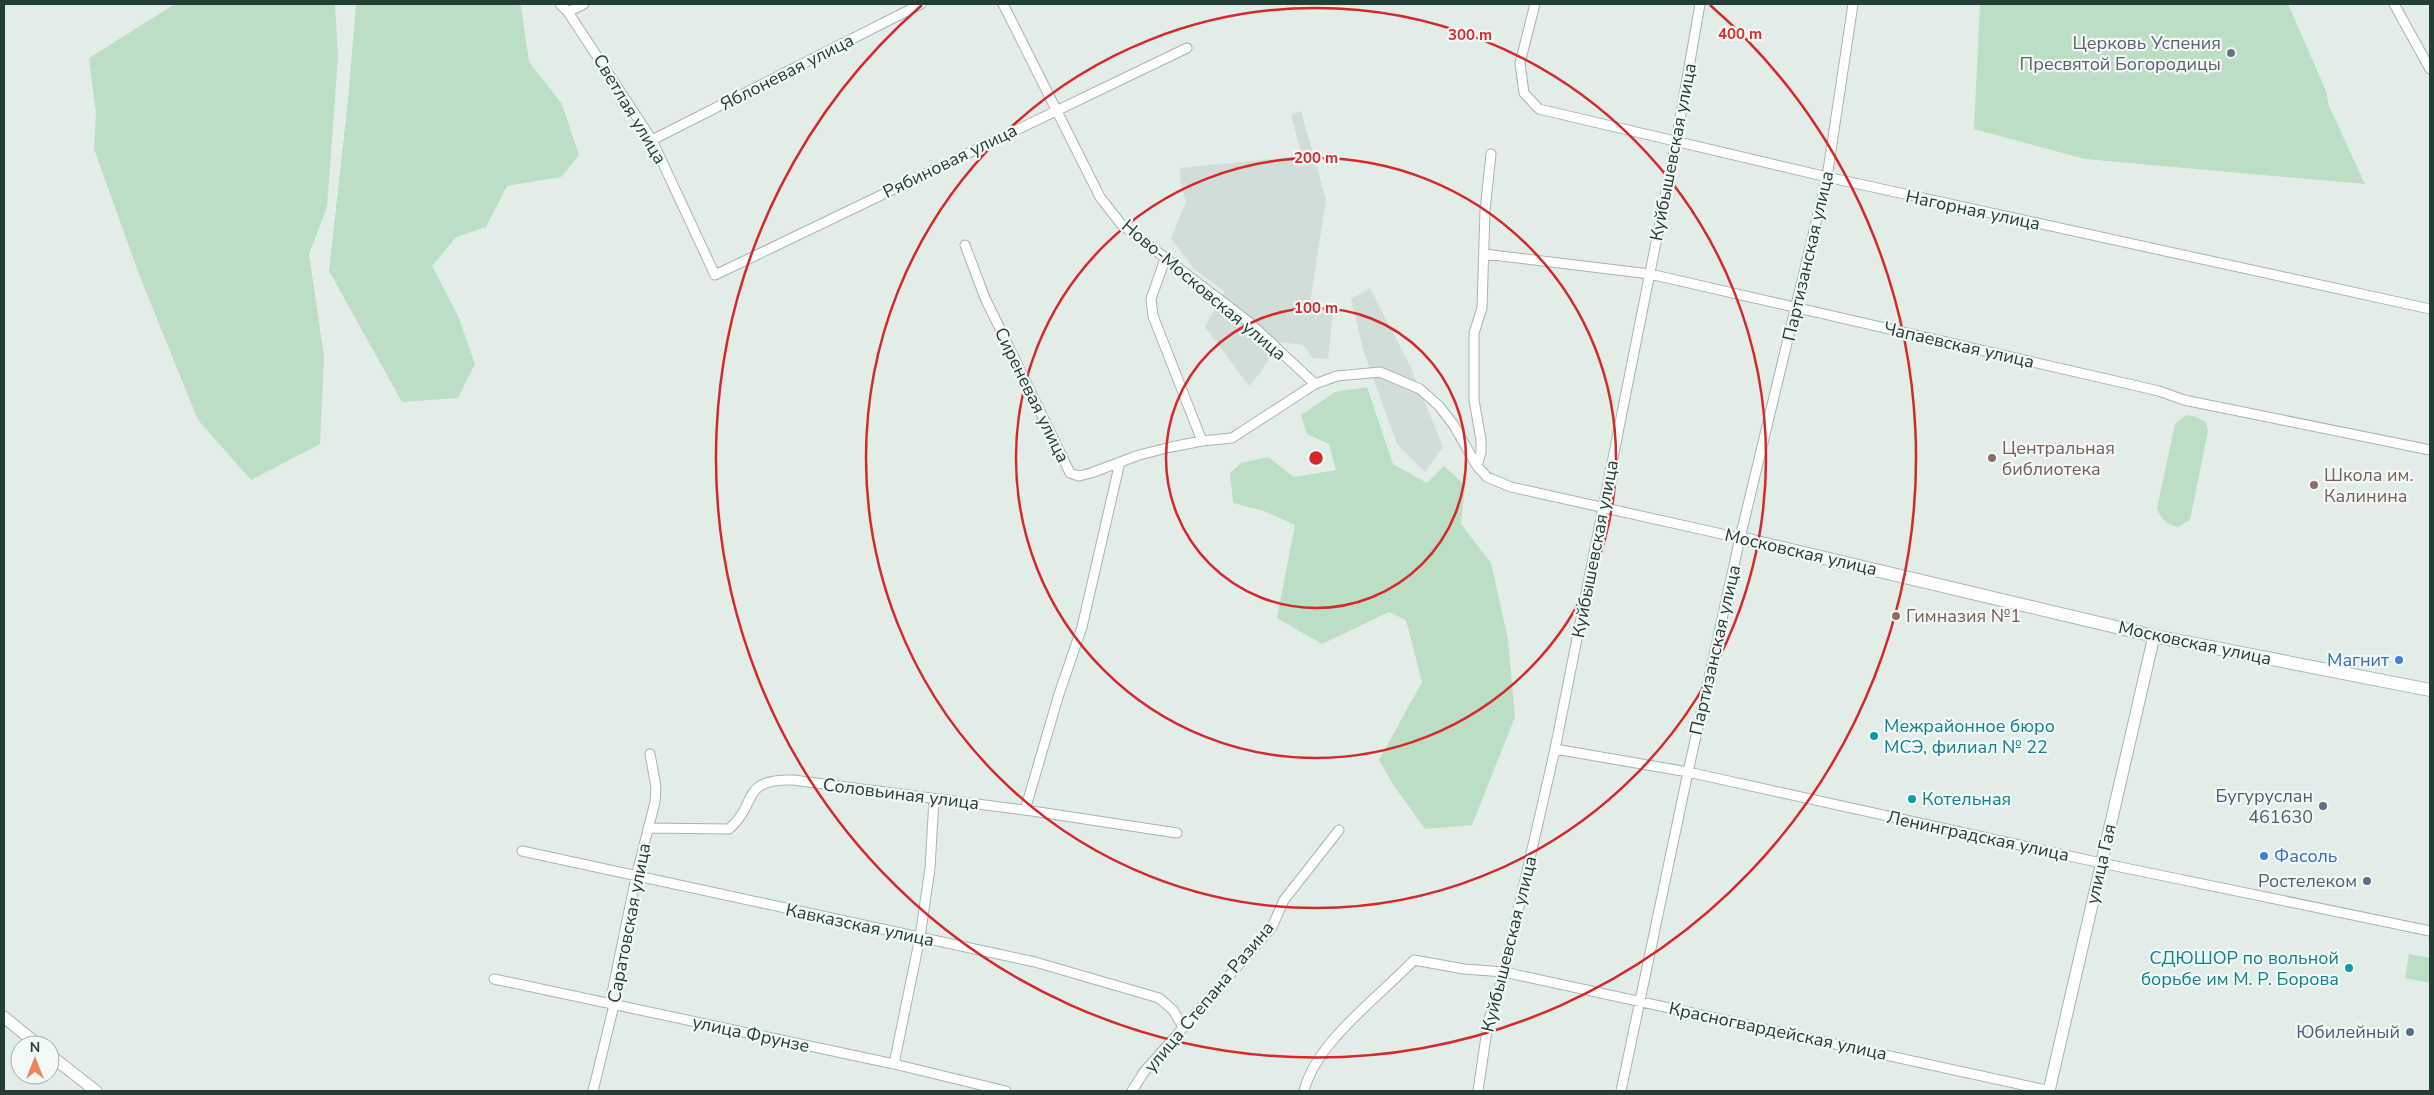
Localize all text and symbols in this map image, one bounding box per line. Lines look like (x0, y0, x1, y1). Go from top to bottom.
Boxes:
text: 400 m (1718, 24, 1762, 44)
text: 300 m (1448, 25, 1492, 45)
street label: Яблоневая улица (716, 28, 858, 116)
place label: Церковь Успения Пресвятой Богородицы (2020, 31, 2221, 76)
marker: Церковь Успения Пресвятой Богородицы (2225, 47, 2237, 59)
street label: Светлая улица (588, 50, 672, 168)
street label: Куйбышевская улица (1644, 61, 1702, 243)
street label: Рябиновая улица (879, 118, 1021, 204)
text: 200 m (1294, 148, 1338, 168)
street label: Партизанская улица (1777, 169, 1839, 343)
street label: Нагорная улица (1904, 184, 2042, 236)
street label: Ново-Московская улица (1117, 214, 1291, 366)
text: 100 m (1294, 298, 1338, 318)
street label: Чапаевская улица (1881, 316, 2037, 374)
street label: Сиреневая улица (989, 323, 1075, 467)
place label: Центральная библиотека (2002, 436, 2115, 481)
centre of rings (1307, 449, 1325, 467)
marker: Центральная библиотека (1986, 452, 1998, 464)
street label: Куйбышевская улица (1566, 458, 1624, 640)
place label: Школа им. Калинина (2324, 463, 2414, 508)
marker: Школа им. Калинина (2308, 479, 2320, 491)
street label: Московская улица (1722, 523, 1880, 581)
street label: Партизанская улица (1684, 563, 1746, 737)
place label: Гимназия №1 (1906, 604, 2021, 628)
marker: Гимназия №1 (1890, 610, 1902, 622)
street label: Московская улица (2116, 615, 2274, 671)
place label: Магнит (2327, 648, 2389, 672)
marker: Магнит (2393, 654, 2405, 666)
place label: Межрайонное бюро МСЭ, филиал № 22 (1884, 714, 2055, 759)
marker: Межрайонное бюро МСЭ, филиал № 22 (1868, 730, 1880, 742)
street label: Соловьиная улица (821, 773, 981, 815)
place label: Бугуруслан 461630 (2215, 784, 2313, 829)
place label: Котельная (1922, 787, 2011, 811)
marker: Котельная (1906, 793, 1918, 805)
marker: Бугуруслан 461630 (2317, 800, 2329, 812)
street label: Ленинградская улица (1885, 805, 2071, 867)
street label: улица Гая (2080, 822, 2122, 906)
street label: Саратовская улица (602, 841, 656, 1005)
place label: Фасоль (2274, 844, 2337, 868)
marker: Фасоль (2258, 850, 2270, 862)
street label: Куйбышевская улица (1476, 853, 1542, 1035)
place label: Ростелеком (2258, 869, 2357, 893)
marker: Ростелеком (2361, 875, 2373, 887)
street label: Кавказская улица (783, 898, 937, 952)
street label: улица Степана Разина (1139, 916, 1279, 1078)
place label: СДЮШОР по вольной борьбе им М. Р. Борова (2141, 946, 2339, 991)
marker: СДЮШОР по вольной борьбе им М. Р. Борова (2343, 962, 2355, 974)
street label: Красногвардейская улица (1667, 996, 1889, 1066)
street label: улица Фрунзе (690, 1010, 812, 1058)
place label: Юбилейный (2296, 1020, 2400, 1044)
marker: Юбилейный (2404, 1026, 2416, 1038)
north arrow (10, 1035, 60, 1085)
text: N (30, 1038, 40, 1057)

